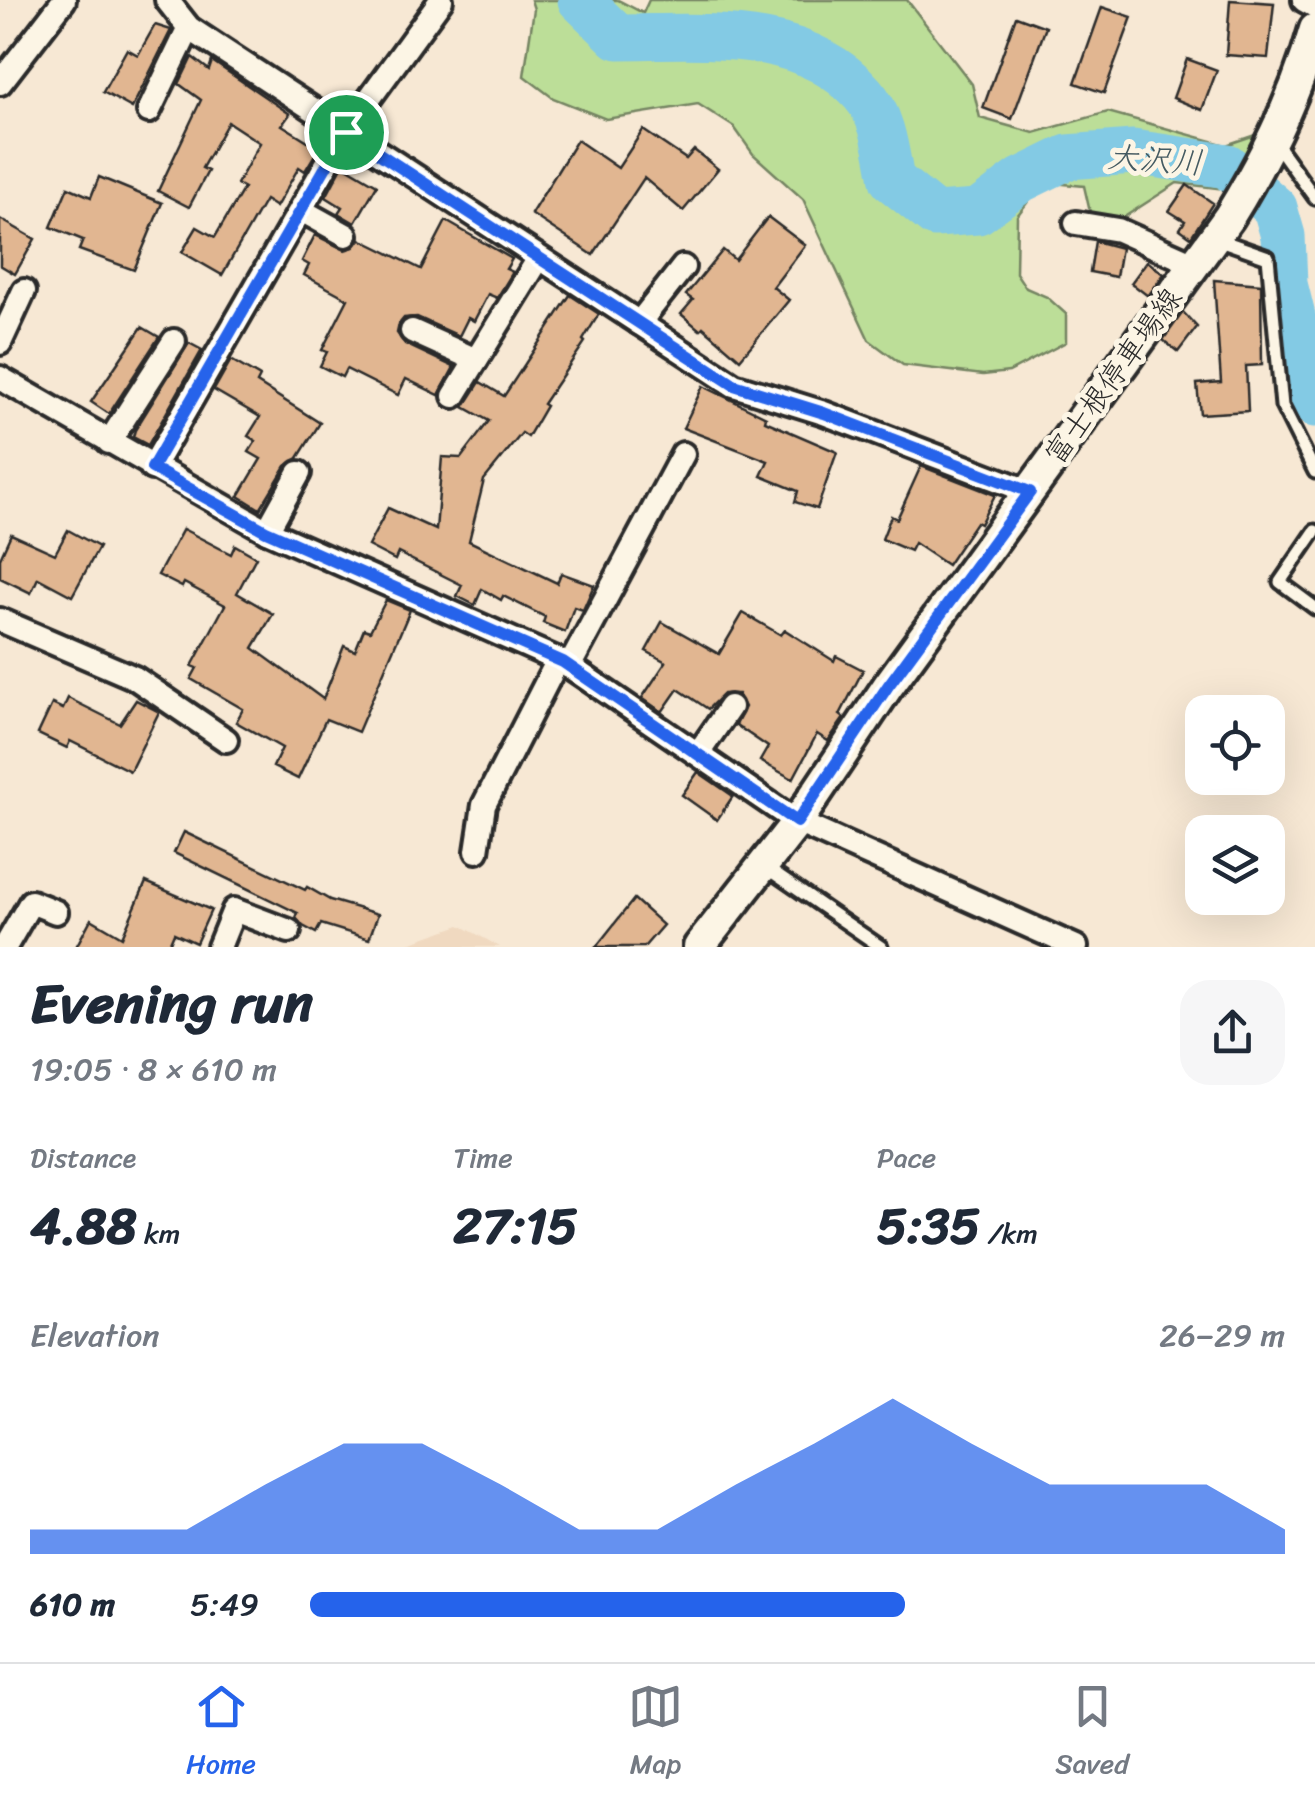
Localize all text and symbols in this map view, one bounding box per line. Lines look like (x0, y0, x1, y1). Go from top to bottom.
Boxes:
pin (304, 90, 389, 175)
icon: arrive (319, 105, 374, 160)
water label: 大沢川 (1105, 128, 1205, 192)
street label: 富士根停車場線 (1029, 275, 1197, 477)
map controls (1185, 695, 1285, 915)
button: locate (1185, 695, 1285, 795)
button: layers (1185, 815, 1285, 915)
text: Evening run (30, 955, 313, 1052)
button: share (1180, 980, 1285, 1085)
text: 19:05 · 8 × 610 m (30, 1041, 277, 1098)
text: Distance (30, 1133, 136, 1182)
text: Time (453, 1133, 513, 1182)
text: Pace (877, 1133, 936, 1182)
text: 4.88 (30, 1182, 137, 1271)
text: 27:15 (453, 1182, 578, 1271)
text: 5:35 (877, 1182, 980, 1271)
text: km (137, 1209, 180, 1258)
text: /km (980, 1209, 1038, 1258)
text: Elevation (30, 1307, 160, 1364)
text: 26–29 m (1159, 1307, 1285, 1364)
text: 610 m (30, 1576, 115, 1633)
text: 5:49 (190, 1576, 259, 1633)
tab: Home (186, 1679, 256, 1788)
tab: Map (628, 1679, 683, 1788)
tab: Saved (1055, 1679, 1129, 1788)

